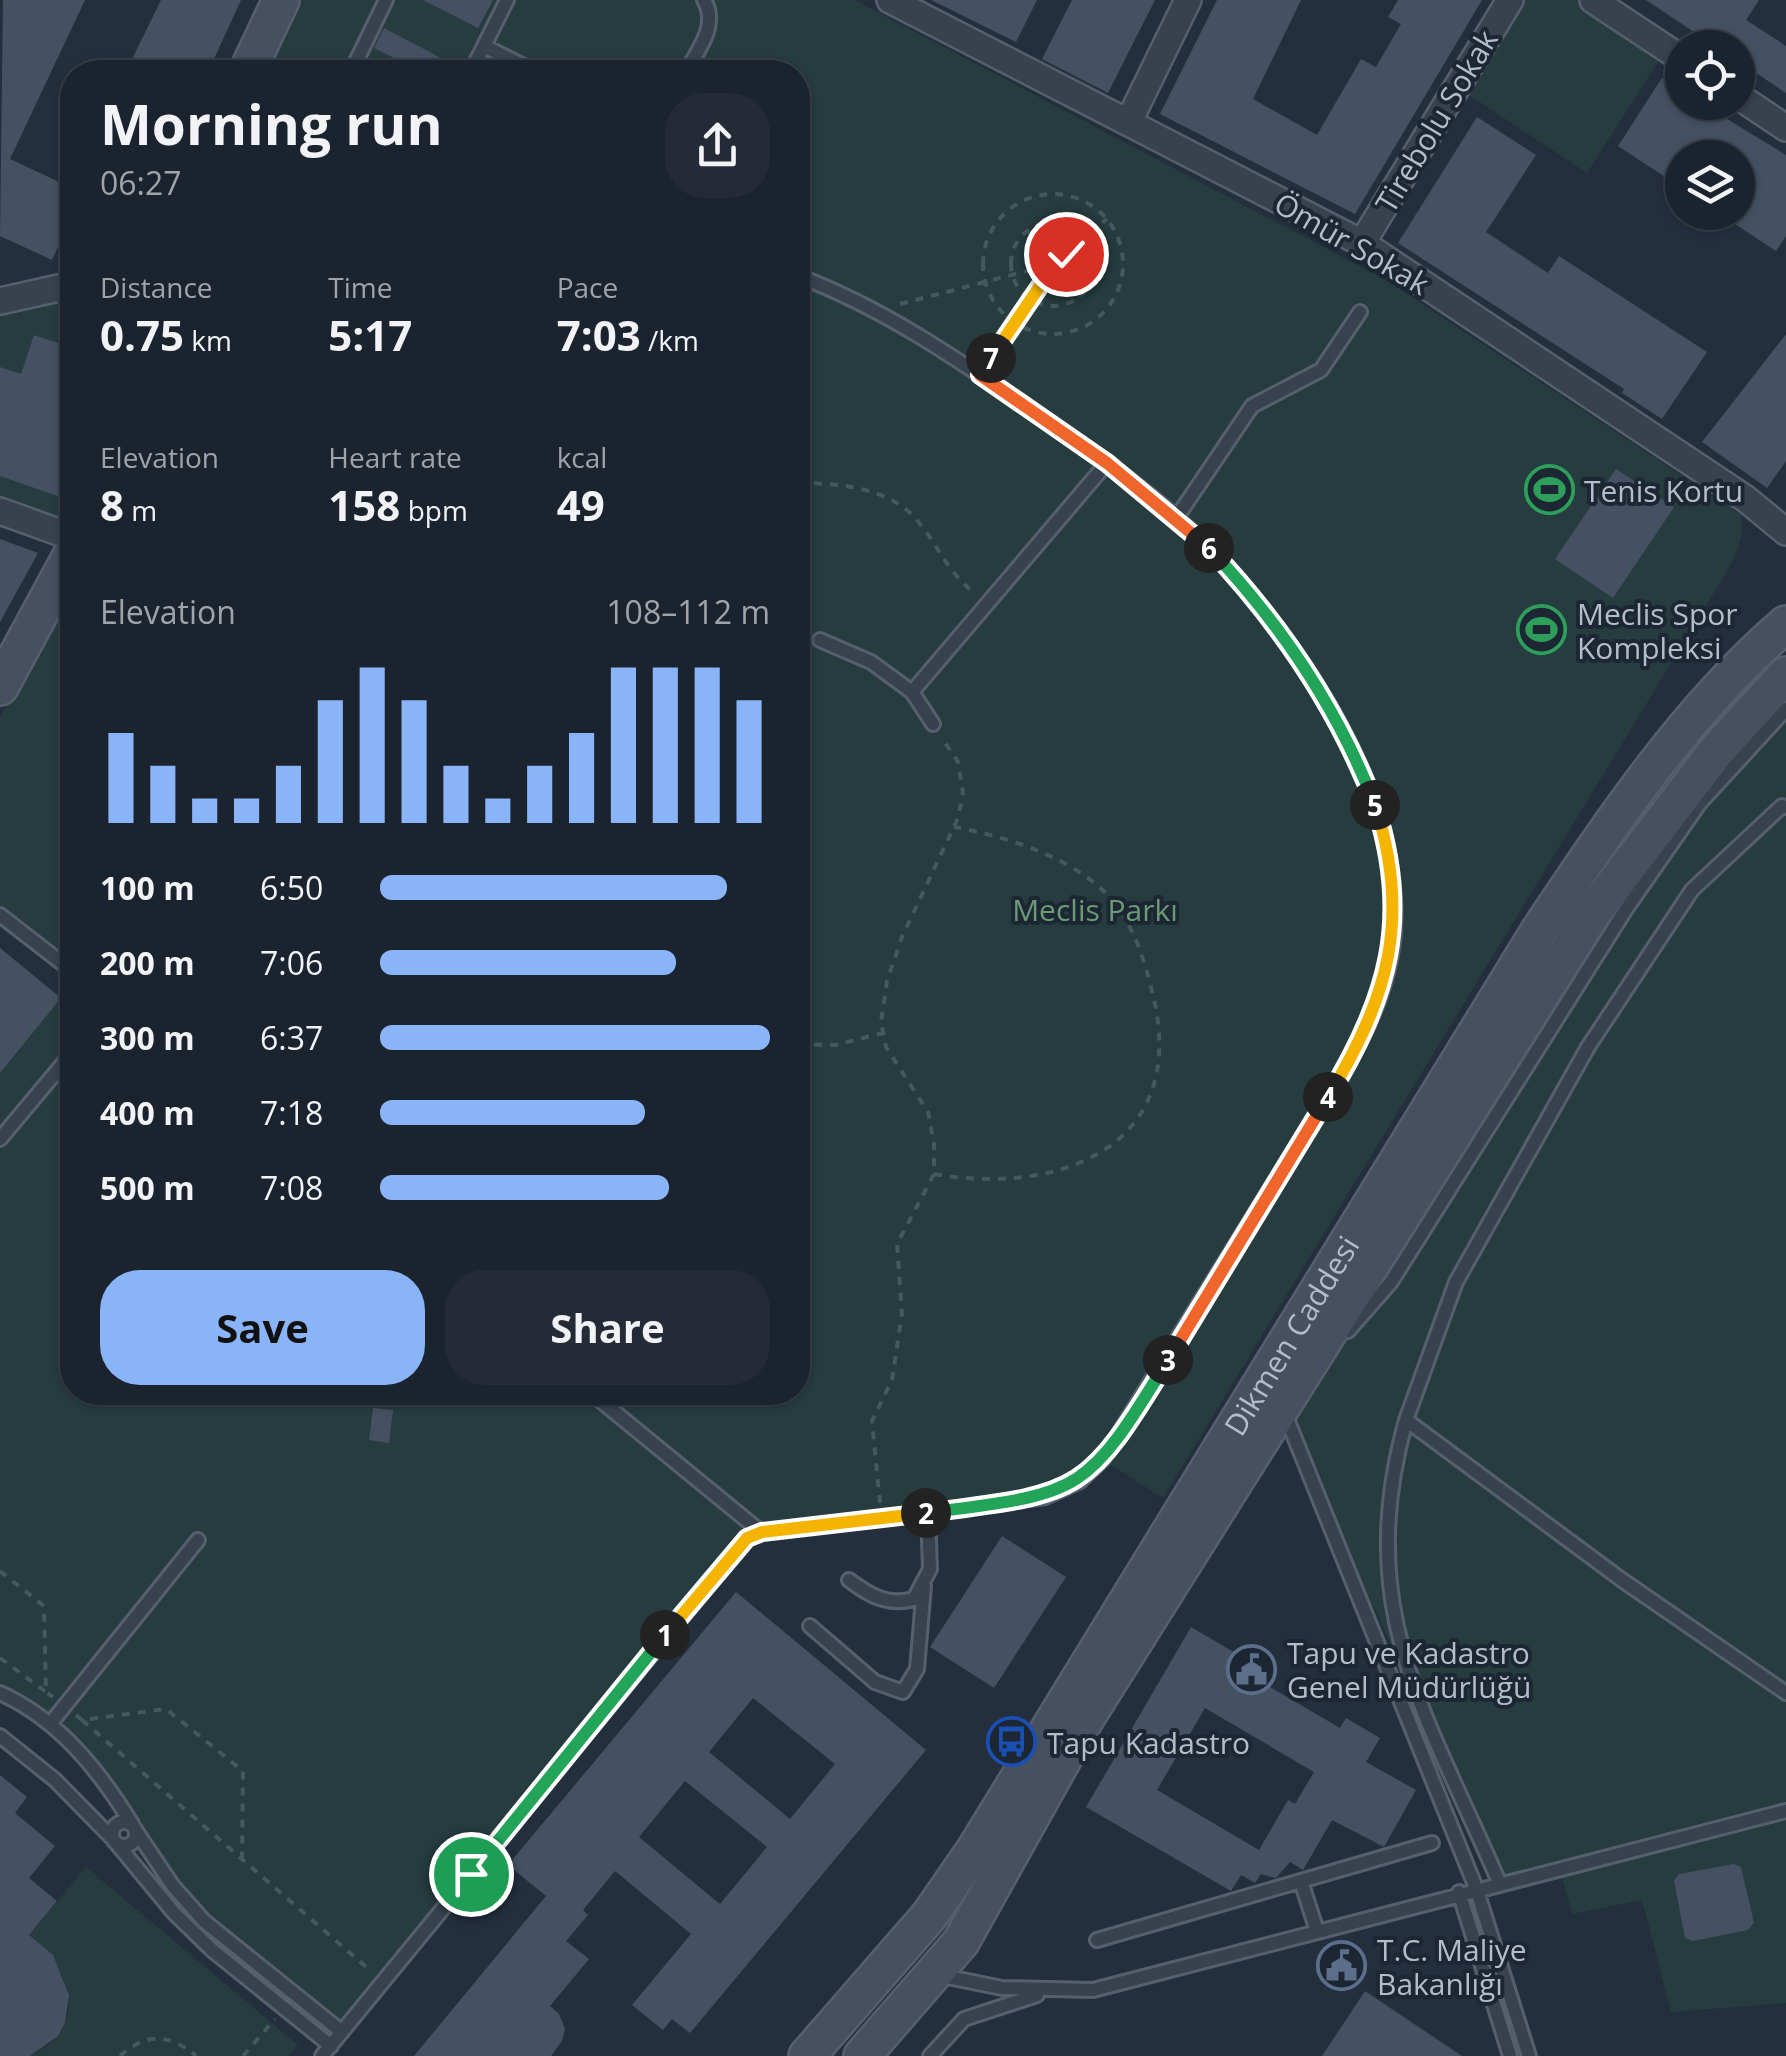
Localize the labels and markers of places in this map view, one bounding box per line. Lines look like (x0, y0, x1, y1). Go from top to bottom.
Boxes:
pin (1024, 212, 1109, 297)
pin: 7 (966, 333, 1016, 383)
sports icon: Tenis Kortu (1523, 464, 1575, 516)
place label: Tenis Kortu (1584, 470, 1743, 511)
pin: 6 (1184, 523, 1234, 573)
place label: Meclis Spor Kompleksi (1577, 593, 1738, 668)
sports icon: Meclis Spor Kompleksi (1516, 604, 1568, 656)
pin: 5 (1350, 780, 1400, 830)
pin: 4 (1303, 1072, 1353, 1122)
pin: 3 (1143, 1335, 1193, 1385)
pin: 2 (901, 1488, 951, 1538)
pin: 1 (640, 1610, 690, 1660)
place label: Tapu ve Kadastro Genel Müdürlüğü (1287, 1632, 1531, 1707)
public building icon: Tapu ve Kadastro Genel Müdürlüğü (1226, 1643, 1278, 1695)
bus stop icon: Tapu Kadastro (986, 1716, 1038, 1768)
place label: Tapu Kadastro (1047, 1722, 1250, 1763)
pin (429, 1832, 514, 1917)
place label: T.C. Maliye Bakanlığı (1377, 1929, 1527, 2004)
public building icon: T.C. Maliye Bakanlığı (1316, 1940, 1368, 1992)

